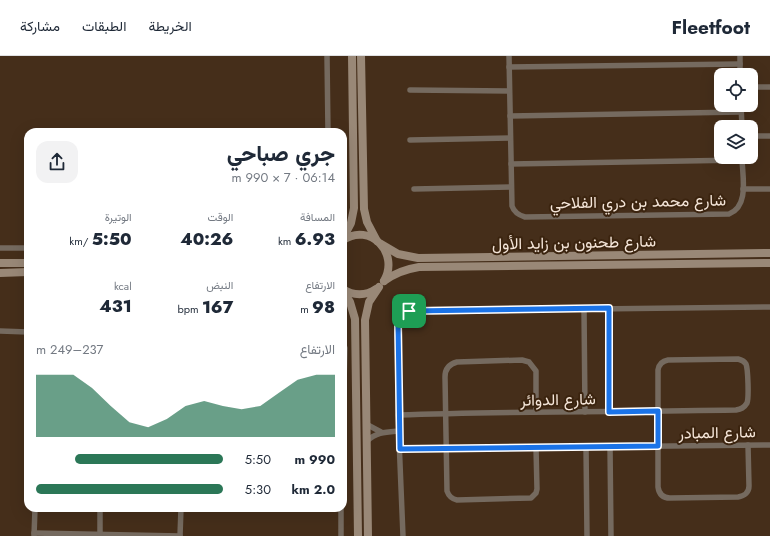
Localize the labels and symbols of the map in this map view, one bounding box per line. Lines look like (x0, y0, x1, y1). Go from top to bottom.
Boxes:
street label: شارع محمد بن دري الفلاحي (550, 188, 726, 217)
street label: شارع طحنون بن زايد الأول (492, 230, 656, 255)
pin (392, 294, 426, 328)
street label: شارع الدوائر (519, 387, 596, 412)
street label: شارع المبادر (677, 420, 756, 445)

